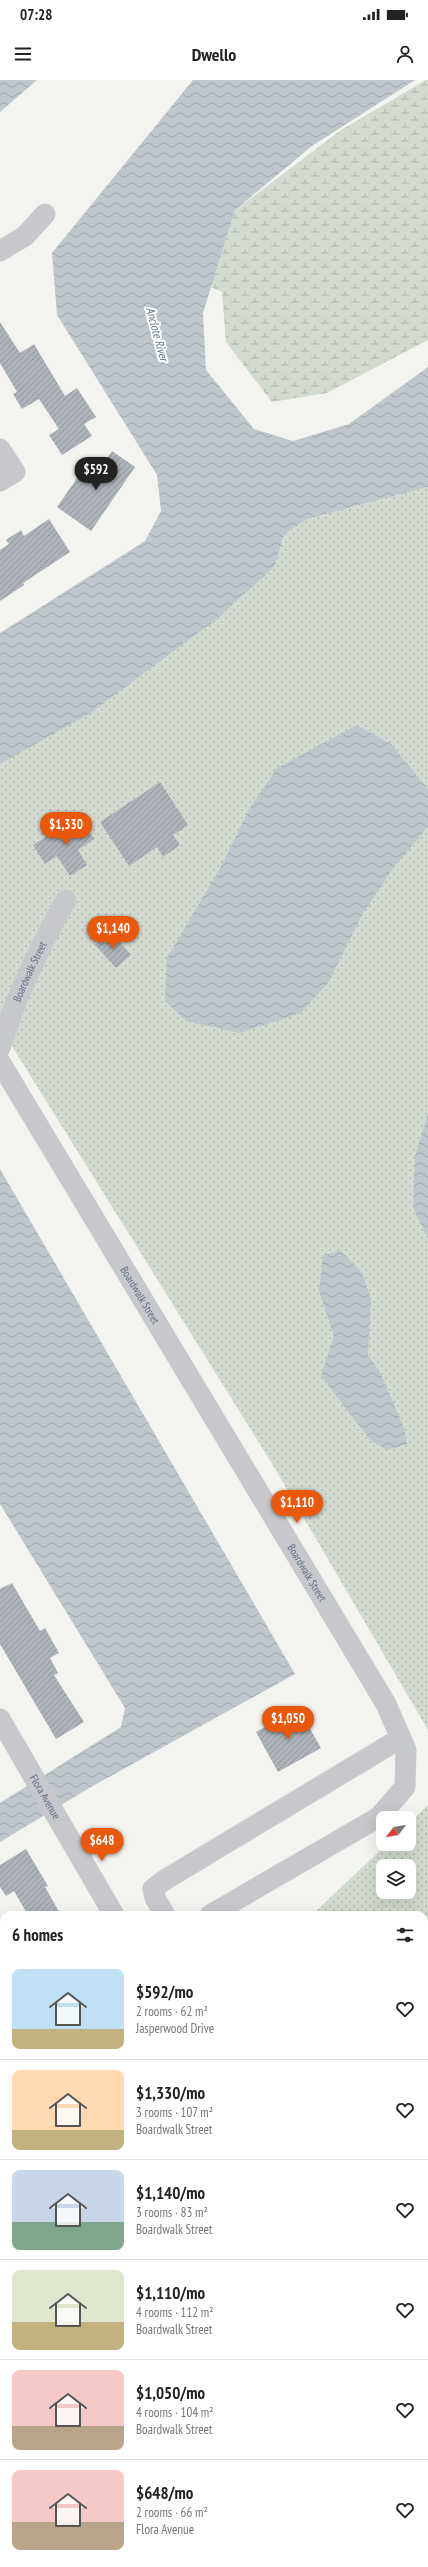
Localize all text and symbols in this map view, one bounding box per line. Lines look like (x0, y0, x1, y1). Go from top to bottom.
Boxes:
text: 07:28 (20, 5, 52, 24)
icon: menu (12, 43, 34, 65)
text: Dwello (192, 43, 236, 66)
icon: person (394, 43, 416, 65)
water label: Anclote River (143, 305, 172, 364)
pin: $592 (72, 457, 120, 491)
text: $592 (84, 461, 108, 478)
pin: $1,330 (33, 812, 99, 846)
text: $1,330 (49, 816, 83, 833)
pin: $1,140 (80, 916, 146, 950)
text: $1,140 (96, 920, 130, 937)
street label: Boardwalk Street (10, 939, 50, 1004)
street label: Boardwalk Street (117, 1264, 163, 1326)
pin: $1,110 (264, 1490, 330, 1524)
text: $1,110 (280, 1494, 314, 1511)
street label: Boardwalk Street (284, 1541, 330, 1604)
pin: $1,050 (255, 1706, 321, 1740)
text: $1,050 (271, 1710, 305, 1727)
street label: Flora Avenue (27, 1772, 64, 1822)
north arrow (376, 1811, 416, 1851)
map controls (376, 1811, 416, 1899)
pin: $648 (78, 1828, 126, 1862)
text: $648 (90, 1832, 114, 1849)
button: layers (376, 1859, 416, 1899)
text: 6 homes (12, 1924, 63, 1946)
icon: filters (394, 1924, 416, 1946)
text: $592/mo (136, 1981, 193, 2003)
icon: home (44, 1985, 92, 2033)
icon: heart (394, 1998, 416, 2020)
text: 2 rooms · 62 m² (136, 2003, 208, 2020)
text: Jasperwood Drive (136, 2020, 214, 2037)
text: $1,330/mo (136, 2082, 205, 2104)
icon: home (44, 2086, 92, 2134)
icon: heart (394, 2099, 416, 2121)
text: 3 rooms · 107 m² (136, 2104, 213, 2121)
text: Boardwalk Street (136, 2121, 212, 2138)
text: $1,140/mo (136, 2182, 205, 2204)
icon: home (44, 2186, 92, 2234)
icon: heart (394, 2199, 416, 2221)
text: 3 rooms · 83 m² (136, 2204, 208, 2221)
text: Boardwalk Street (136, 2221, 212, 2238)
text: $1,110/mo (136, 2282, 205, 2304)
icon: home (44, 2286, 92, 2334)
icon: heart (394, 2299, 416, 2321)
text: 4 rooms · 112 m² (136, 2304, 214, 2321)
text: Boardwalk Street (136, 2321, 212, 2338)
text: $1,050/mo (136, 2382, 205, 2404)
icon: home (44, 2386, 92, 2434)
icon: heart (394, 2399, 416, 2421)
text: 4 rooms · 104 m² (136, 2404, 214, 2421)
text: Boardwalk Street (136, 2421, 212, 2438)
text: $648/mo (136, 2482, 193, 2504)
icon: home (44, 2486, 92, 2534)
icon: heart (394, 2499, 416, 2521)
text: 2 rooms · 66 m² (136, 2504, 208, 2521)
text: Flora Avenue (136, 2521, 194, 2538)

